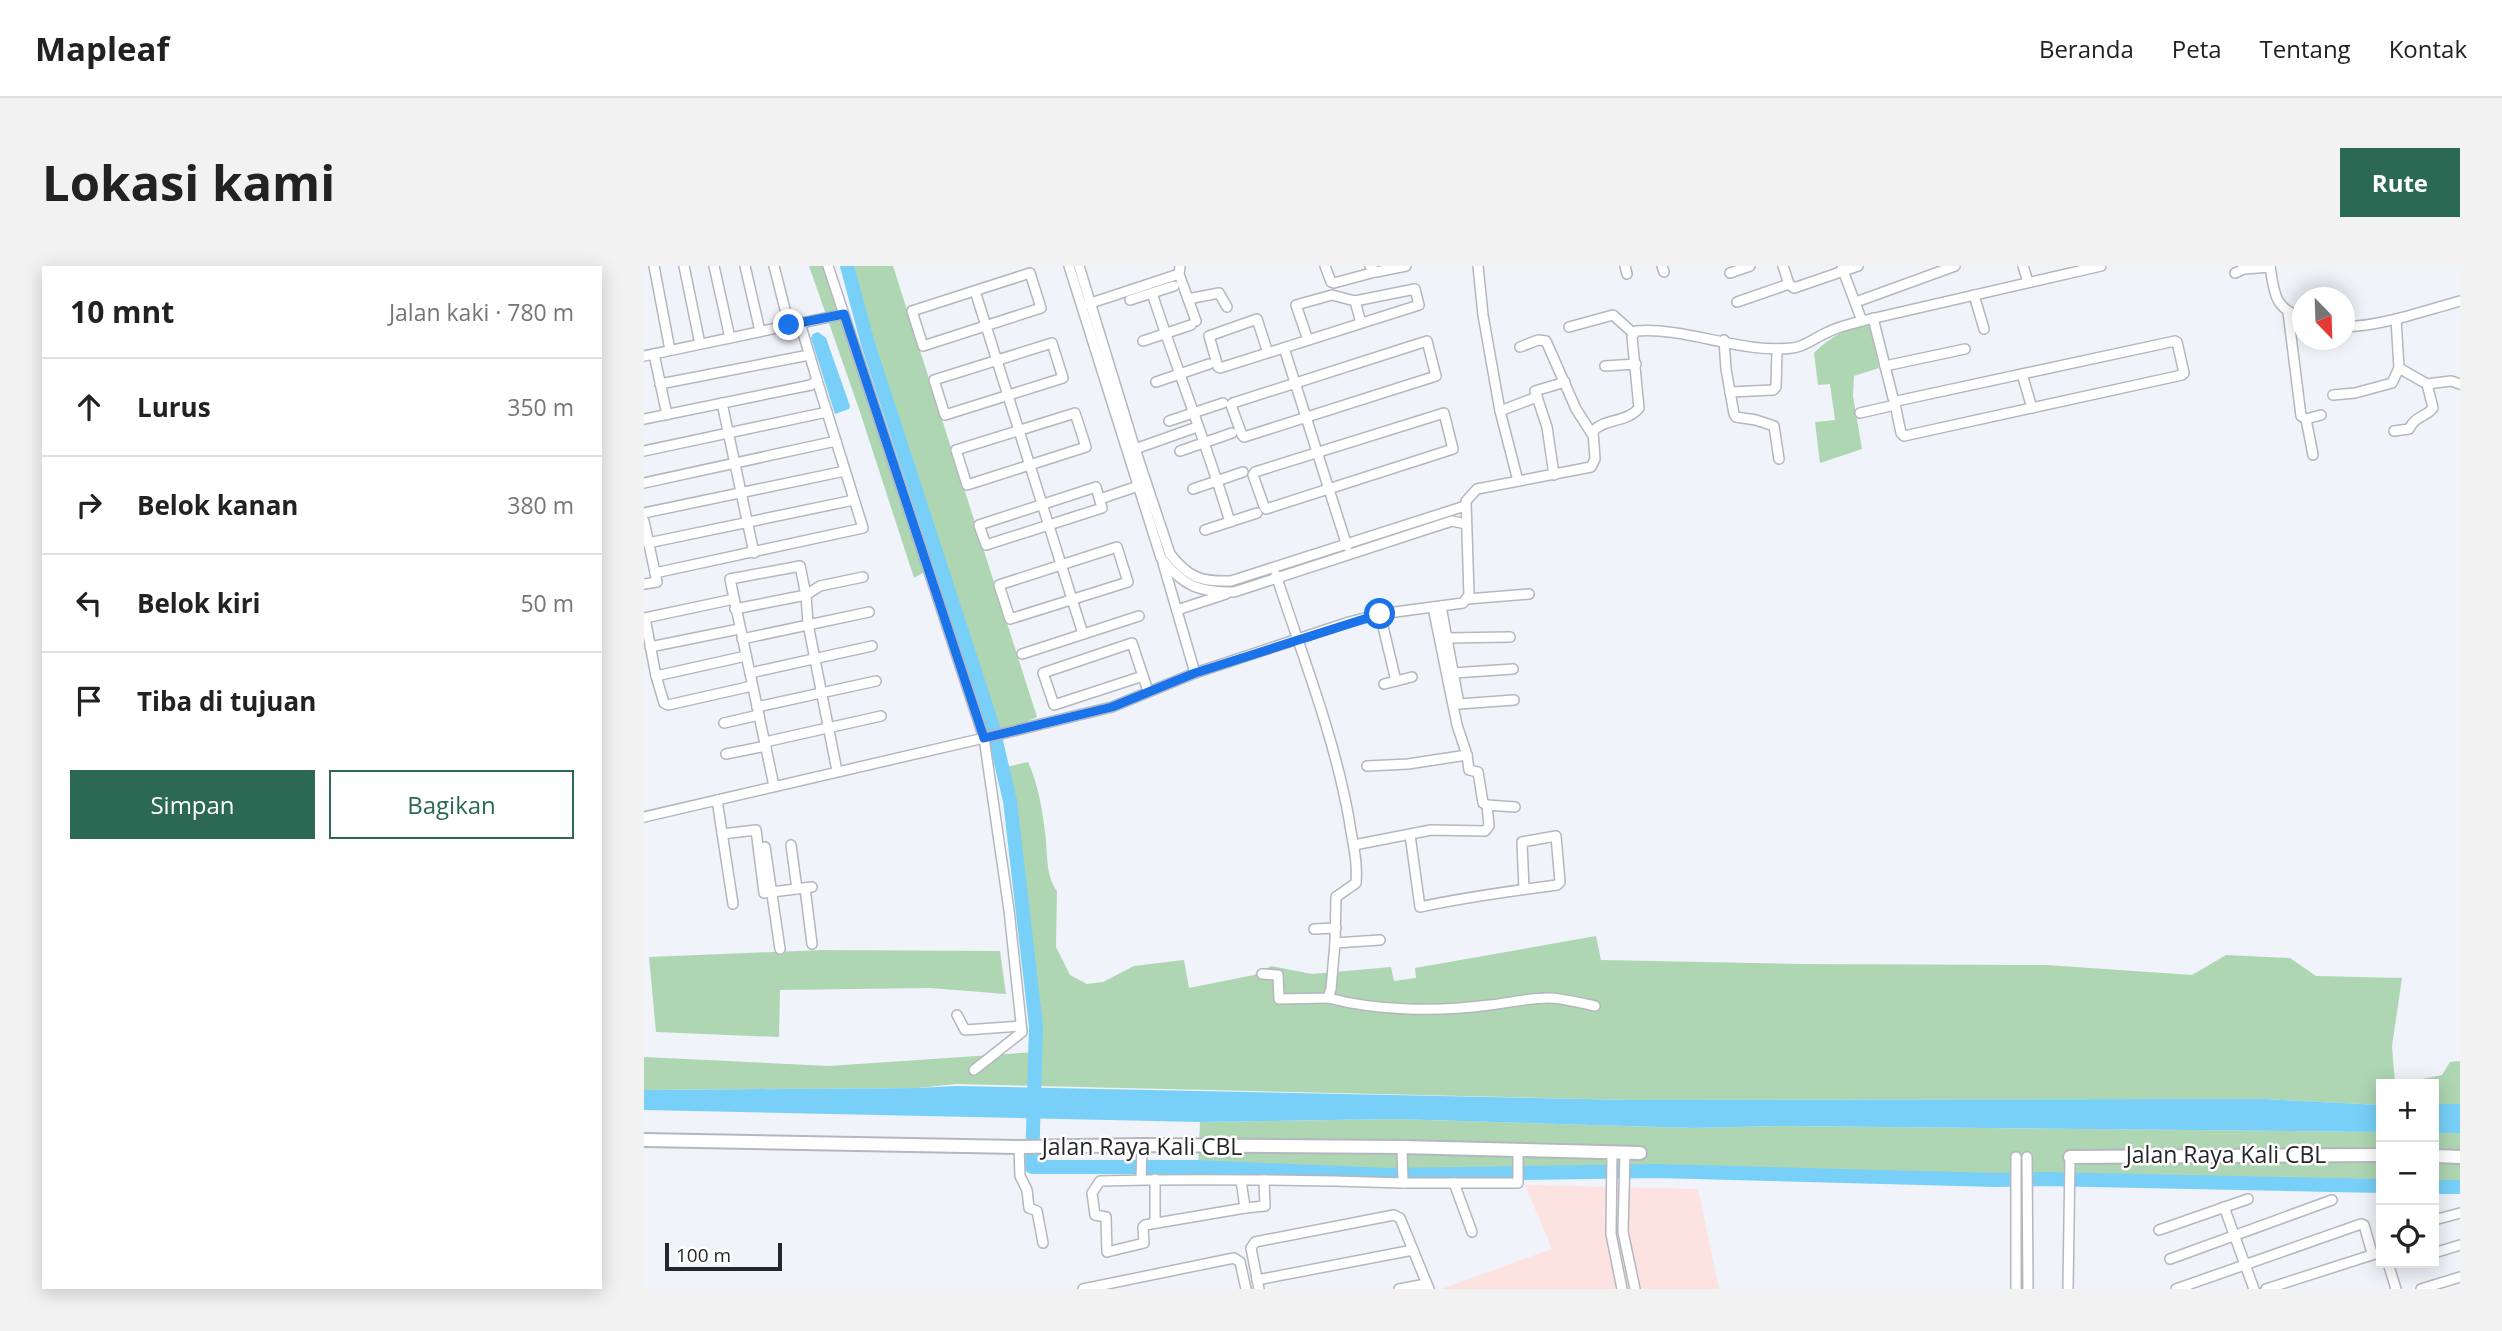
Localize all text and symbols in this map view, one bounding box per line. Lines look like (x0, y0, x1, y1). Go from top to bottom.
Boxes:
text: Mapleaf (35, 26, 169, 71)
text: Beranda (2039, 32, 2134, 65)
text: Peta (2172, 32, 2222, 65)
text: Tentang (2260, 32, 2351, 65)
text: Kontak (2389, 32, 2467, 65)
button: Rute (2340, 148, 2460, 217)
text: Lokasi kami (42, 149, 335, 215)
north arrow (2292, 287, 2355, 350)
text: 10 mnt (70, 291, 174, 332)
text: Jalan kaki · 780 m (389, 296, 574, 328)
route end (773, 309, 804, 340)
icon: ahead (70, 388, 108, 426)
text: Lurus (137, 389, 211, 425)
text: 350 m (507, 391, 574, 423)
icon: right (70, 486, 108, 524)
text: Belok kanan (137, 487, 298, 523)
text: 380 m (507, 489, 574, 521)
icon: left (70, 584, 108, 622)
text: Belok kiri (137, 585, 261, 621)
text: 50 m (520, 587, 574, 619)
route start (1364, 598, 1395, 629)
icon: arrive (70, 682, 108, 720)
text: Tiba di tujuan (137, 683, 316, 719)
button: Simpan (70, 770, 315, 839)
button: Bagikan (329, 770, 574, 839)
map controls (2376, 1079, 2439, 1268)
button: + (2376, 1079, 2439, 1142)
street label: Jalan Raya Kali CBL (1040, 1130, 1242, 1162)
street label: Jalan Raya Kali CBL (2124, 1138, 2326, 1170)
button: − (2376, 1142, 2439, 1205)
button: locate (2376, 1205, 2439, 1268)
scale bar (665, 1240, 782, 1272)
text: 100 m (676, 1242, 731, 1268)

